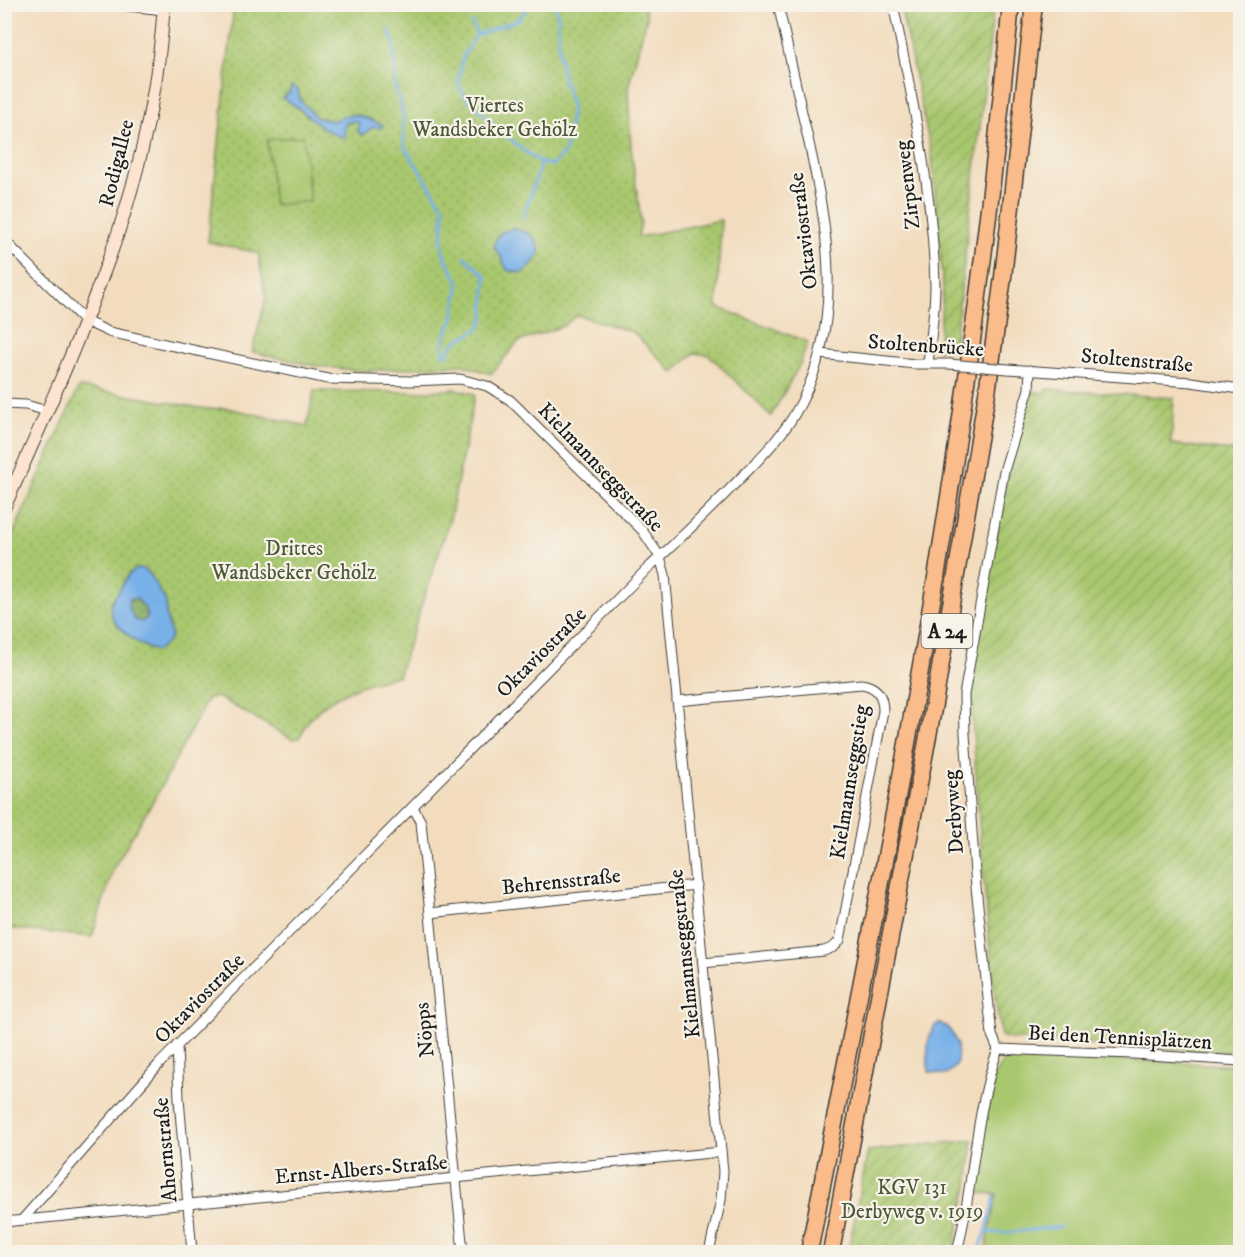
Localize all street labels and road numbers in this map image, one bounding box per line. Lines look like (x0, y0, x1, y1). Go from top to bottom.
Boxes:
street label: Rodigallee (94, 117, 140, 210)
street label: Zirpenweg (890, 138, 926, 231)
street label: Oktaviostraße (784, 171, 824, 291)
street label: Stoltenbrücke (867, 329, 985, 363)
street label: Stoltenstraße (1080, 343, 1194, 379)
street label: Kielmannseggstraße (532, 398, 669, 538)
street label: Oktaviostraße (491, 602, 593, 703)
road number: A 24 (922, 614, 972, 648)
street label: Kielmannseggstieg (825, 702, 875, 861)
street label: Derbyweg (938, 768, 970, 855)
street label: Behrensstraße (500, 863, 622, 901)
street label: Kielmannseggstraße (663, 868, 707, 1040)
street label: Oktaviostraße (149, 948, 251, 1049)
street label: Nöpps (409, 1001, 441, 1059)
street label: Bei den Tennisplätzen (1027, 1020, 1213, 1056)
street label: Ahornstraße (148, 1096, 184, 1203)
street label: Ernst-Albers-Straße (274, 1149, 449, 1191)

